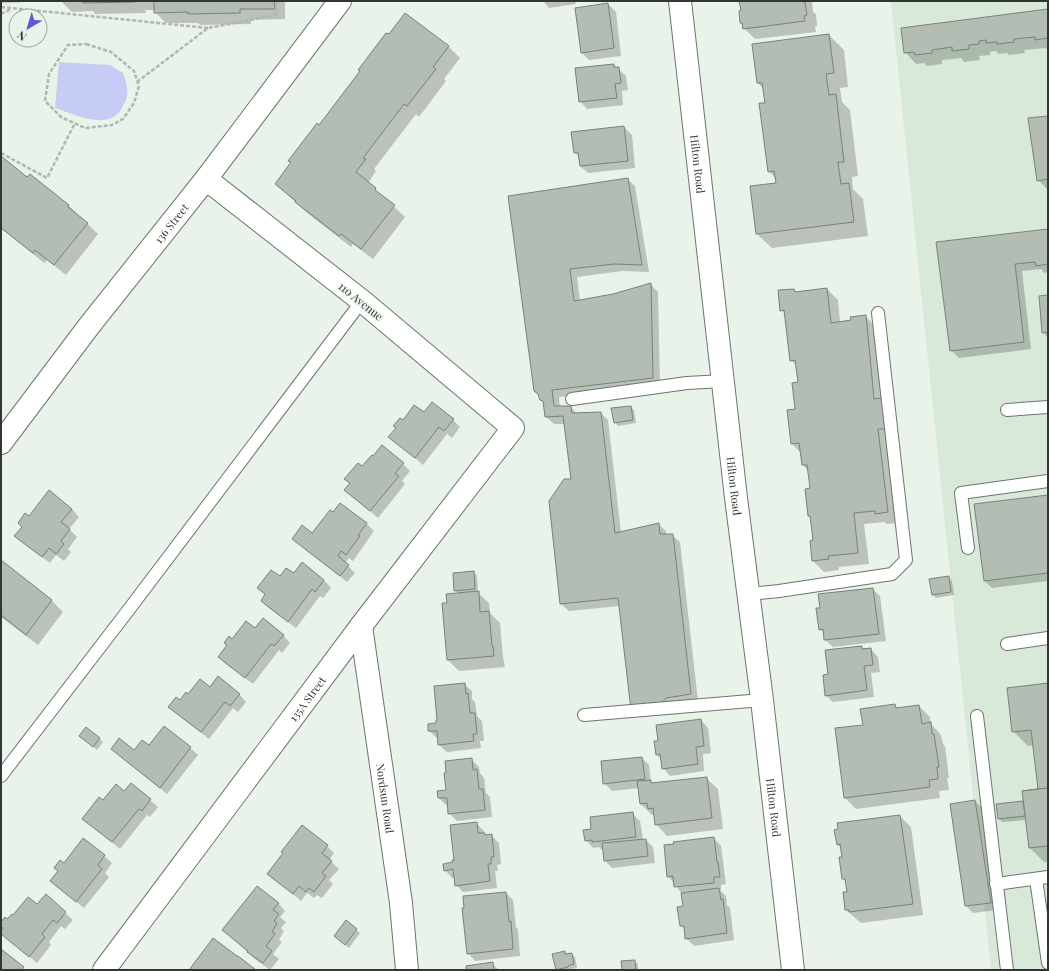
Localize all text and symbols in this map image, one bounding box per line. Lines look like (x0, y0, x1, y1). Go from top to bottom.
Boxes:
north arrow (8, 8, 48, 48)
text: N (14, 28, 29, 45)
street label: Hilton Road (688, 134, 709, 195)
street label: 136 Street (150, 200, 191, 246)
street label: 110 Avenue (336, 278, 387, 324)
street label: Hilton Road (724, 456, 746, 517)
street label: 135A Street (285, 673, 329, 724)
street label: Nordsun Road (373, 762, 398, 835)
street label: Hilton Road (764, 777, 785, 838)

